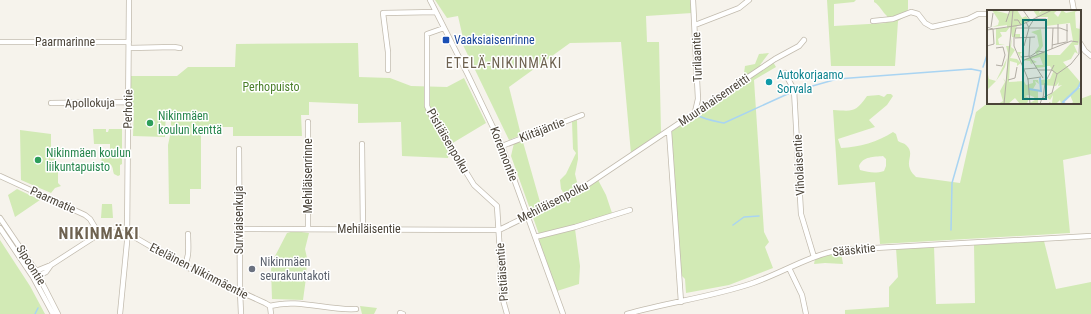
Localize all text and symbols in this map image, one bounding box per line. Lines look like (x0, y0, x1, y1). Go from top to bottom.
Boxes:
inset map (987, 10, 1081, 104)
street label: Turilaantie (689, 31, 705, 82)
place label: Vaaksiaisenrinne (454, 33, 535, 47)
street label: Paarmarinne (35, 35, 95, 49)
marker: Vaaksiaisenrinne (441, 35, 451, 45)
district label: ETELÄ-NIKINMÄKI (446, 55, 562, 71)
place label: Autokorjaamo Sorvala (777, 68, 843, 96)
street label: Muurahaisenreitti (676, 71, 752, 129)
marker: Autokorjaamo Sorvala (764, 77, 774, 87)
park label: Perhopuisto (242, 80, 300, 94)
street label: Perhotie (121, 89, 135, 129)
street label: Apollokuja (65, 96, 115, 110)
street label: Pistiäisenpolku (424, 106, 472, 176)
place label: Nikinmäen koulun kenttä (158, 109, 222, 137)
street label: Kiitäjäntie (517, 115, 567, 145)
marker: Nikinmäen koulun kenttä (145, 118, 155, 128)
street label: Korennontie (487, 125, 521, 183)
street label: Viholaisentie (790, 134, 808, 196)
street label: Mehiläisenrinne (301, 138, 315, 214)
place label: Nikinmäen koulun liikuntapuisto (46, 146, 131, 174)
marker: Nikinmäen koulun liikuntapuisto (33, 155, 43, 165)
street label: Mehiläisenpolku (515, 178, 591, 226)
street label: Paarmatie (28, 184, 78, 216)
street label: Surviaisenkuja (232, 185, 246, 254)
street label: Mehiläisentie (337, 222, 401, 236)
district label: NIKINMÄKI (58, 224, 140, 243)
street label: Eteläinen Nikinmäentie (147, 240, 251, 302)
street label: Sääskitie (832, 241, 877, 259)
street label: Sipoontie (13, 242, 49, 288)
street label: Pistiäisentie (493, 242, 511, 302)
place label: Nikinmäen seurakuntakoti (260, 255, 330, 283)
marker: Nikinmäen seurakuntakoti (247, 264, 257, 274)

